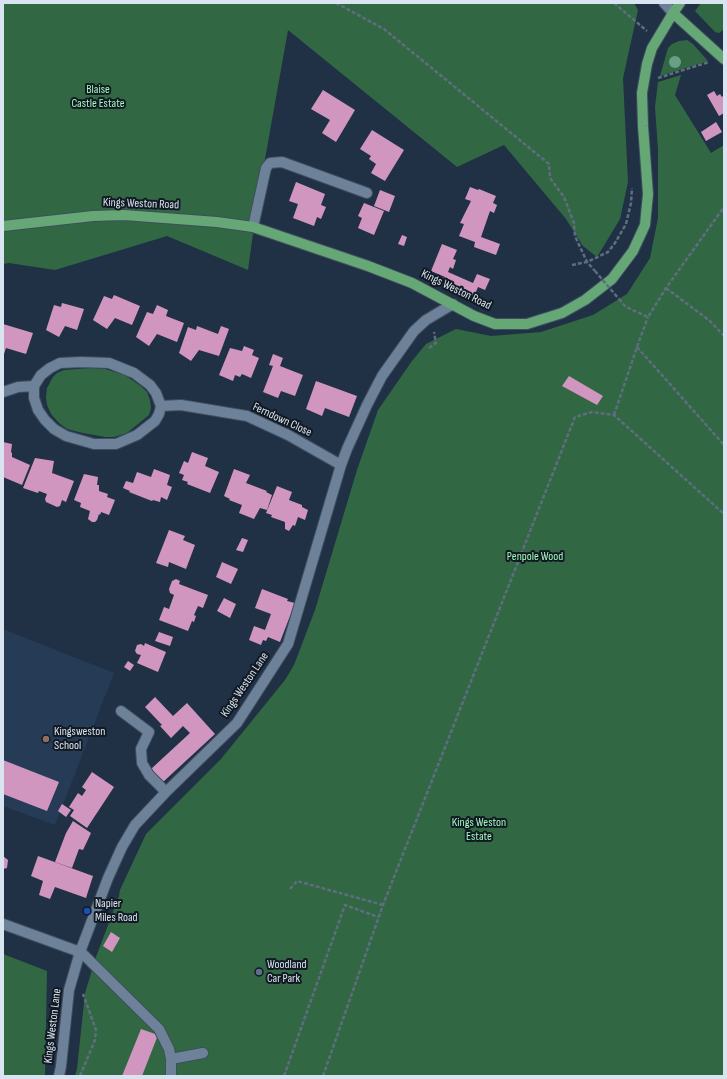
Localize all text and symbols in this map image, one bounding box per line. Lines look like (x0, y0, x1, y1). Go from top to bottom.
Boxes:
park label: Blaise Castle Estate (71, 83, 125, 111)
street label: Kings Weston Road (103, 195, 179, 213)
street label: Kings Weston Road (419, 267, 493, 313)
street label: Ferndown Close (250, 400, 314, 440)
park label: Penpole Wood (507, 550, 563, 564)
street label: Kings Weston Lane (218, 650, 272, 720)
place label: Kingsweston School (54, 725, 105, 753)
marker: Kingsweston School (41, 734, 51, 744)
park label: Kings Weston Estate (452, 816, 506, 844)
place label: Napier Miles Road (95, 897, 138, 925)
marker: Napier Miles Road (82, 906, 92, 916)
place label: Woodland Car Park (267, 958, 307, 986)
marker: Woodland Car Park (254, 967, 264, 977)
street label: Kings Weston Lane (41, 988, 65, 1064)

